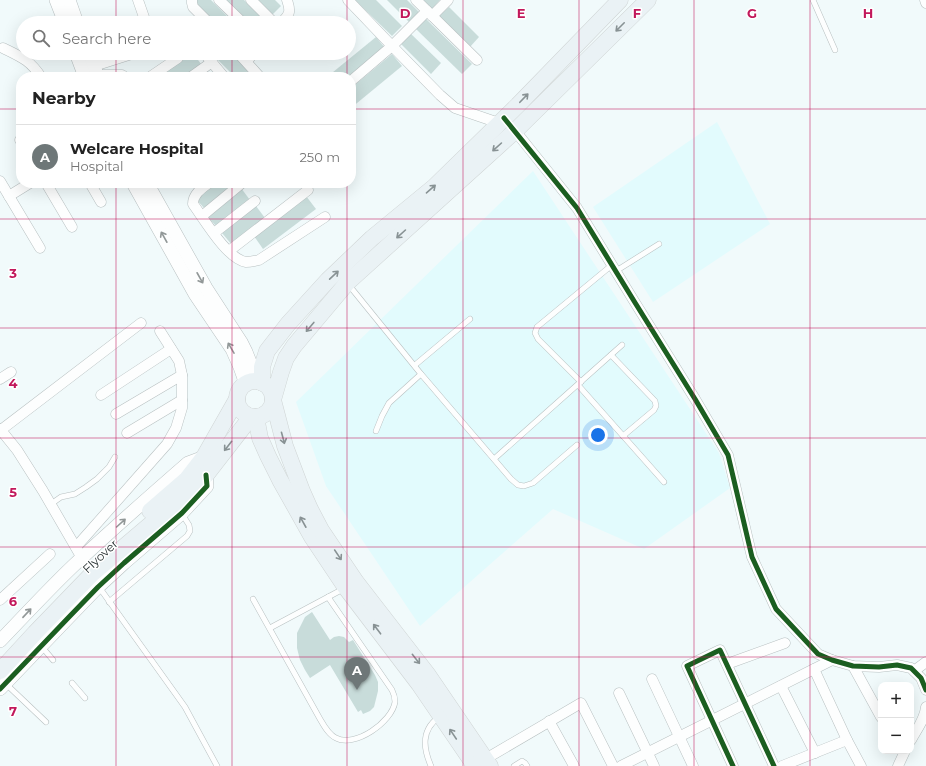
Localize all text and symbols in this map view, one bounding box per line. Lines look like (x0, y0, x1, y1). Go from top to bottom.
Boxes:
text: D (400, 5, 411, 21)
text: E (517, 5, 526, 21)
text: F (633, 5, 641, 21)
text: G (747, 5, 757, 21)
text: H (863, 5, 873, 21)
search box (16, 16, 356, 60)
one-way arrow (615, 22, 625, 32)
icon: search (30, 27, 52, 49)
text: Search here (62, 29, 151, 48)
text: Nearby (32, 88, 96, 108)
one-way arrow (520, 93, 529, 103)
text: Welcare Hospital (70, 139, 204, 158)
one-way arrow (492, 142, 502, 152)
text: A (40, 149, 50, 165)
text: 250 m (299, 149, 340, 165)
text: Hospital (70, 158, 123, 174)
one-way arrow (426, 184, 436, 193)
one-way arrow (395, 230, 406, 239)
one-way arrow (159, 231, 167, 243)
text: 3 (8, 265, 17, 281)
one-way arrow (329, 270, 339, 279)
one-way arrow (197, 272, 205, 284)
one-way arrow (305, 322, 314, 332)
one-way arrow (227, 342, 235, 354)
text: 4 (9, 375, 18, 391)
your location (588, 425, 608, 445)
one-way arrow (280, 431, 287, 444)
one-way arrow (224, 440, 233, 451)
text: 5 (9, 484, 17, 500)
one-way arrow (299, 516, 306, 528)
one-way arrow (115, 519, 125, 528)
street label: Flyover (79, 536, 121, 576)
one-way arrow (334, 549, 342, 560)
text: 6 (9, 593, 18, 609)
one-way arrow (22, 608, 32, 618)
one-way arrow (372, 623, 381, 634)
one-way arrow (412, 654, 420, 665)
pin: A (344, 657, 370, 690)
map controls (878, 682, 914, 754)
button: + (878, 682, 914, 718)
text: 7 (9, 703, 17, 719)
button: − (878, 718, 914, 754)
one-way arrow (449, 729, 457, 740)

